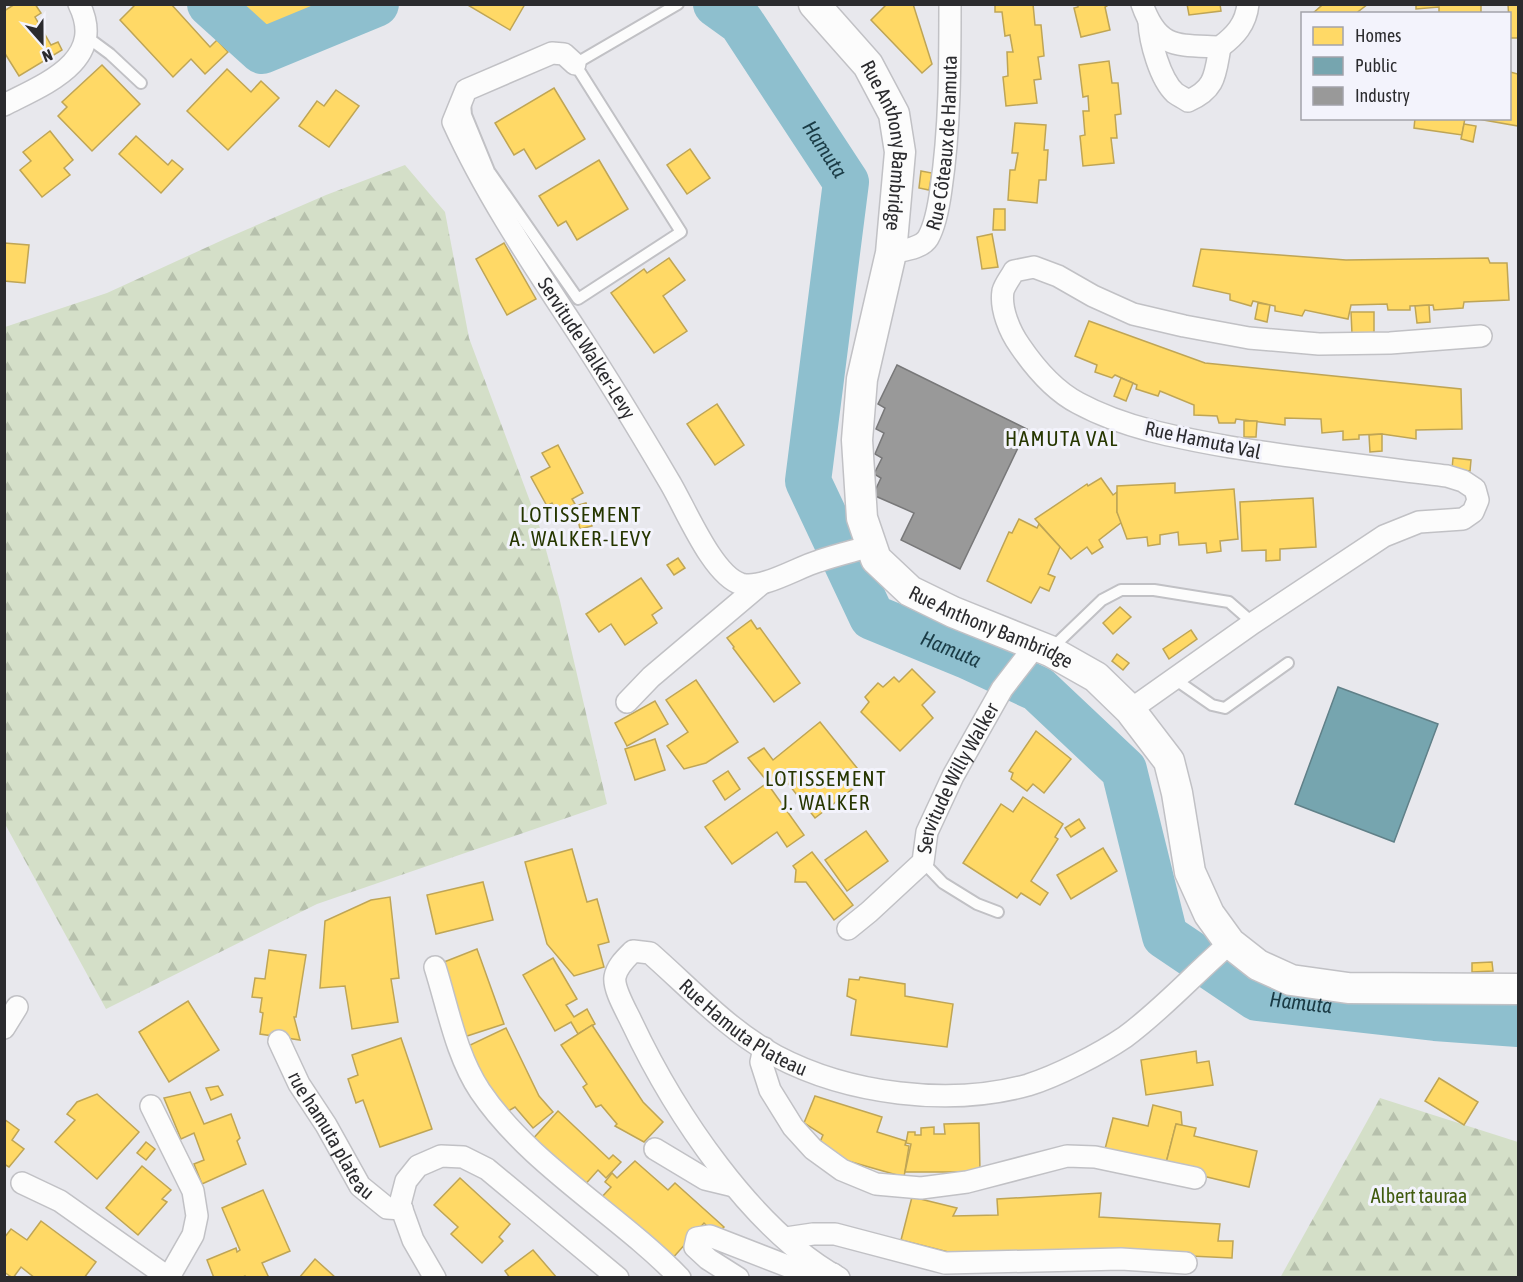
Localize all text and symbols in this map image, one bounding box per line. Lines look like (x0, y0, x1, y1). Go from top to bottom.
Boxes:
north arrow (12, 12, 72, 72)
legend (1301, 12, 1511, 120)
text: Homes (1355, 25, 1401, 46)
text: N (40, 46, 55, 66)
street label: Rue Côteaux de Hamuta (921, 55, 961, 233)
text: Public (1355, 55, 1397, 76)
street label: Rue Anthony Bambridge (857, 56, 912, 232)
text: Industry (1355, 85, 1410, 106)
water label: Hamuta (798, 116, 853, 182)
street label: Servitude Walker-Levy (534, 273, 641, 423)
street label: Rue Hamuta Val (1143, 416, 1264, 463)
district label: HAMUTA VAL (1005, 426, 1119, 450)
district label: LOTISSEMENT A. WALKER-LEVY (510, 502, 652, 550)
street label: Rue Anthony Bambridge (905, 580, 1077, 673)
water label: Hamuta (917, 625, 985, 672)
street label: Servitude Willy Walker (912, 698, 1003, 855)
district label: LOTISSEMENT J. WALKER (765, 766, 887, 814)
street label: Rue Hamuta Plateau (675, 974, 811, 1080)
water label: Hamuta (1268, 986, 1334, 1017)
street label: rue hamuta plateau (284, 1068, 379, 1204)
park label: Albert tauraa (1371, 1184, 1467, 1207)

